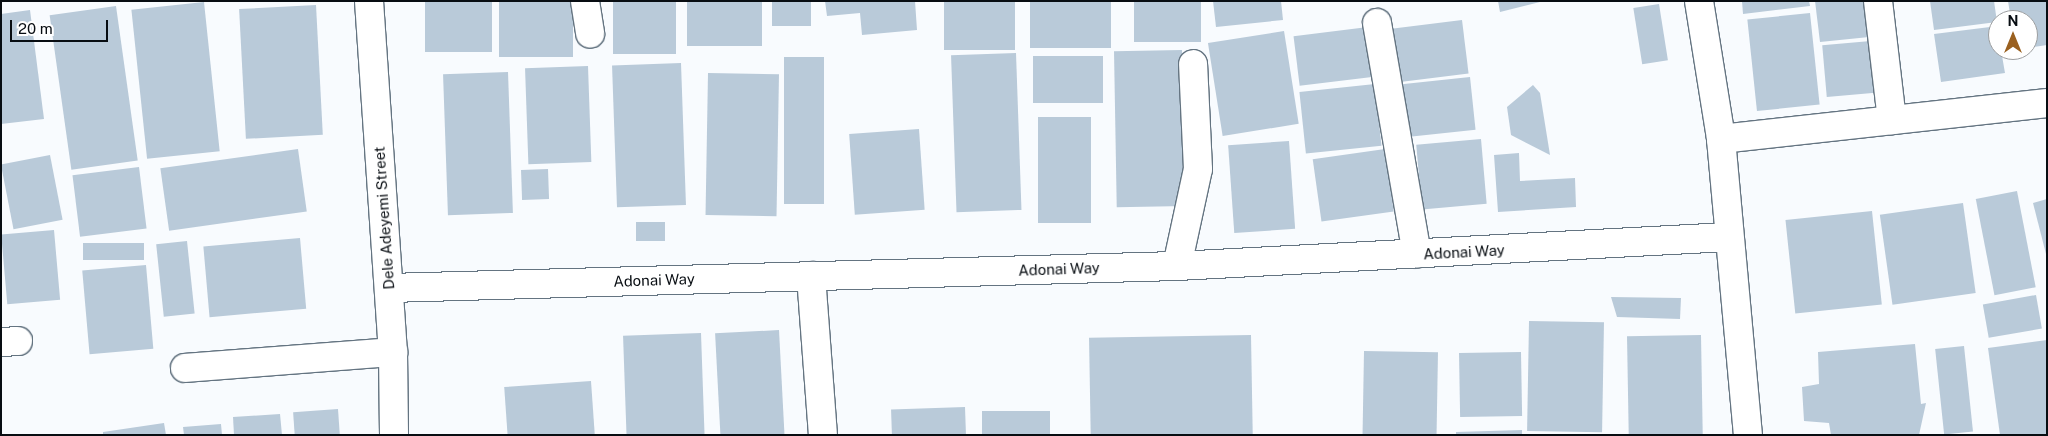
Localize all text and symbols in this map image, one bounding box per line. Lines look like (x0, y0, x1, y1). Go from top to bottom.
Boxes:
scale bar (12, 10, 110, 42)
north arrow (1988, 10, 2038, 60)
text: N (2008, 13, 2018, 29)
text: 20 m (18, 20, 53, 37)
street label: Dele Adeyemi Street (370, 146, 398, 290)
street label: Adonai Way (1423, 241, 1505, 263)
street label: Adonai Way (1018, 259, 1100, 279)
street label: Adonai Way (613, 270, 695, 290)

